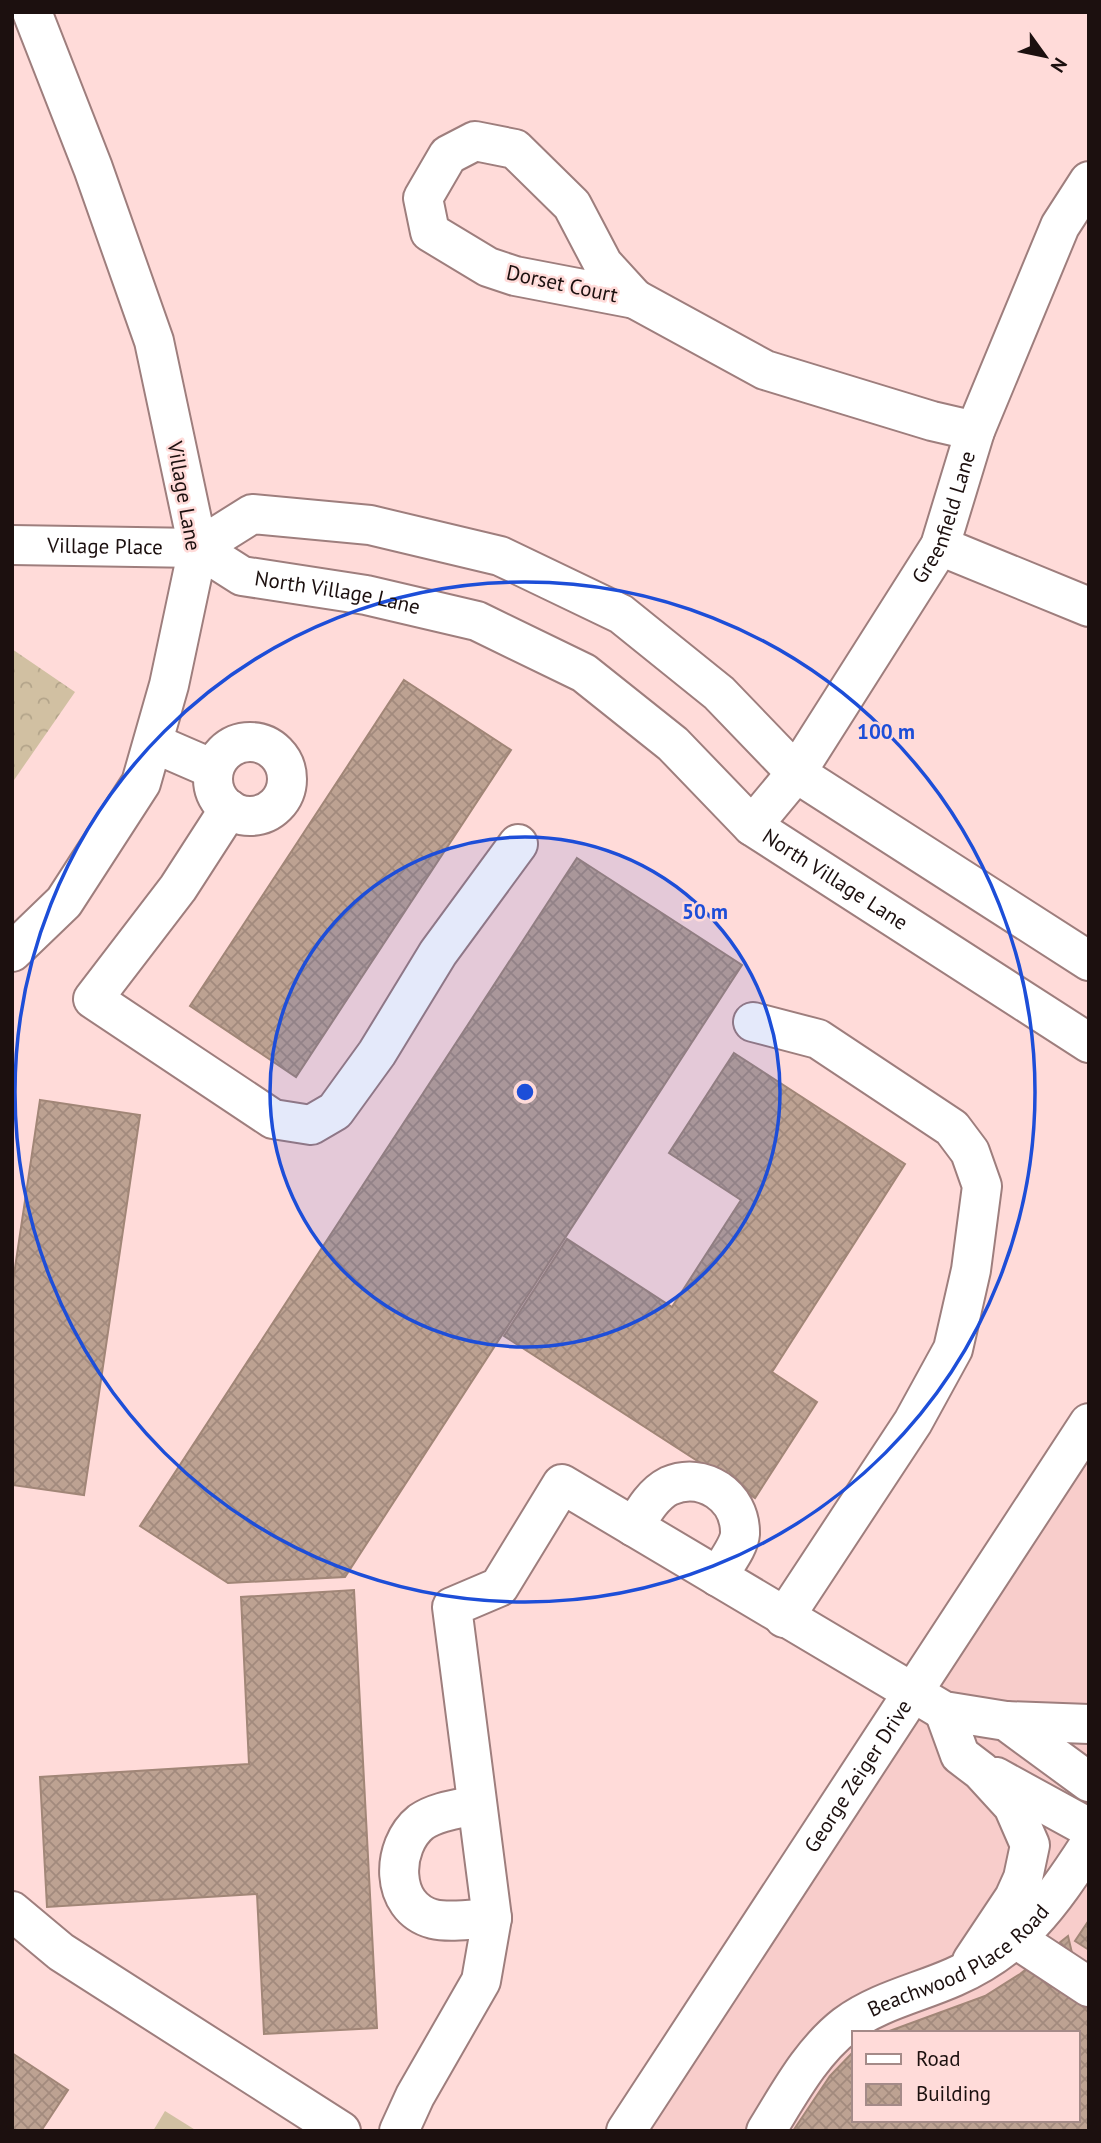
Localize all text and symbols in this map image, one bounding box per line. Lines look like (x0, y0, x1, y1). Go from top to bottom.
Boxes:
north arrow (1010, 21, 1080, 91)
text: N (1046, 53, 1073, 77)
street label: Dorset Court (504, 259, 620, 308)
street label: Village Lane (161, 438, 207, 553)
street label: Greenfield Lane (906, 448, 981, 588)
street label: Village Place (46, 532, 163, 560)
street label: North Village Lane (253, 564, 423, 620)
text: 100 m (857, 718, 915, 745)
street label: North Village Lane (757, 822, 913, 936)
text: 50 m (682, 898, 728, 925)
centre of rings (513, 1080, 537, 1104)
street label: George Zeiger Drive (798, 1694, 917, 1857)
street label: Beachwood Place Road (863, 1899, 1055, 2023)
legend (852, 2031, 1080, 2122)
text: Road (916, 2045, 960, 2072)
text: Building (916, 2080, 991, 2107)

